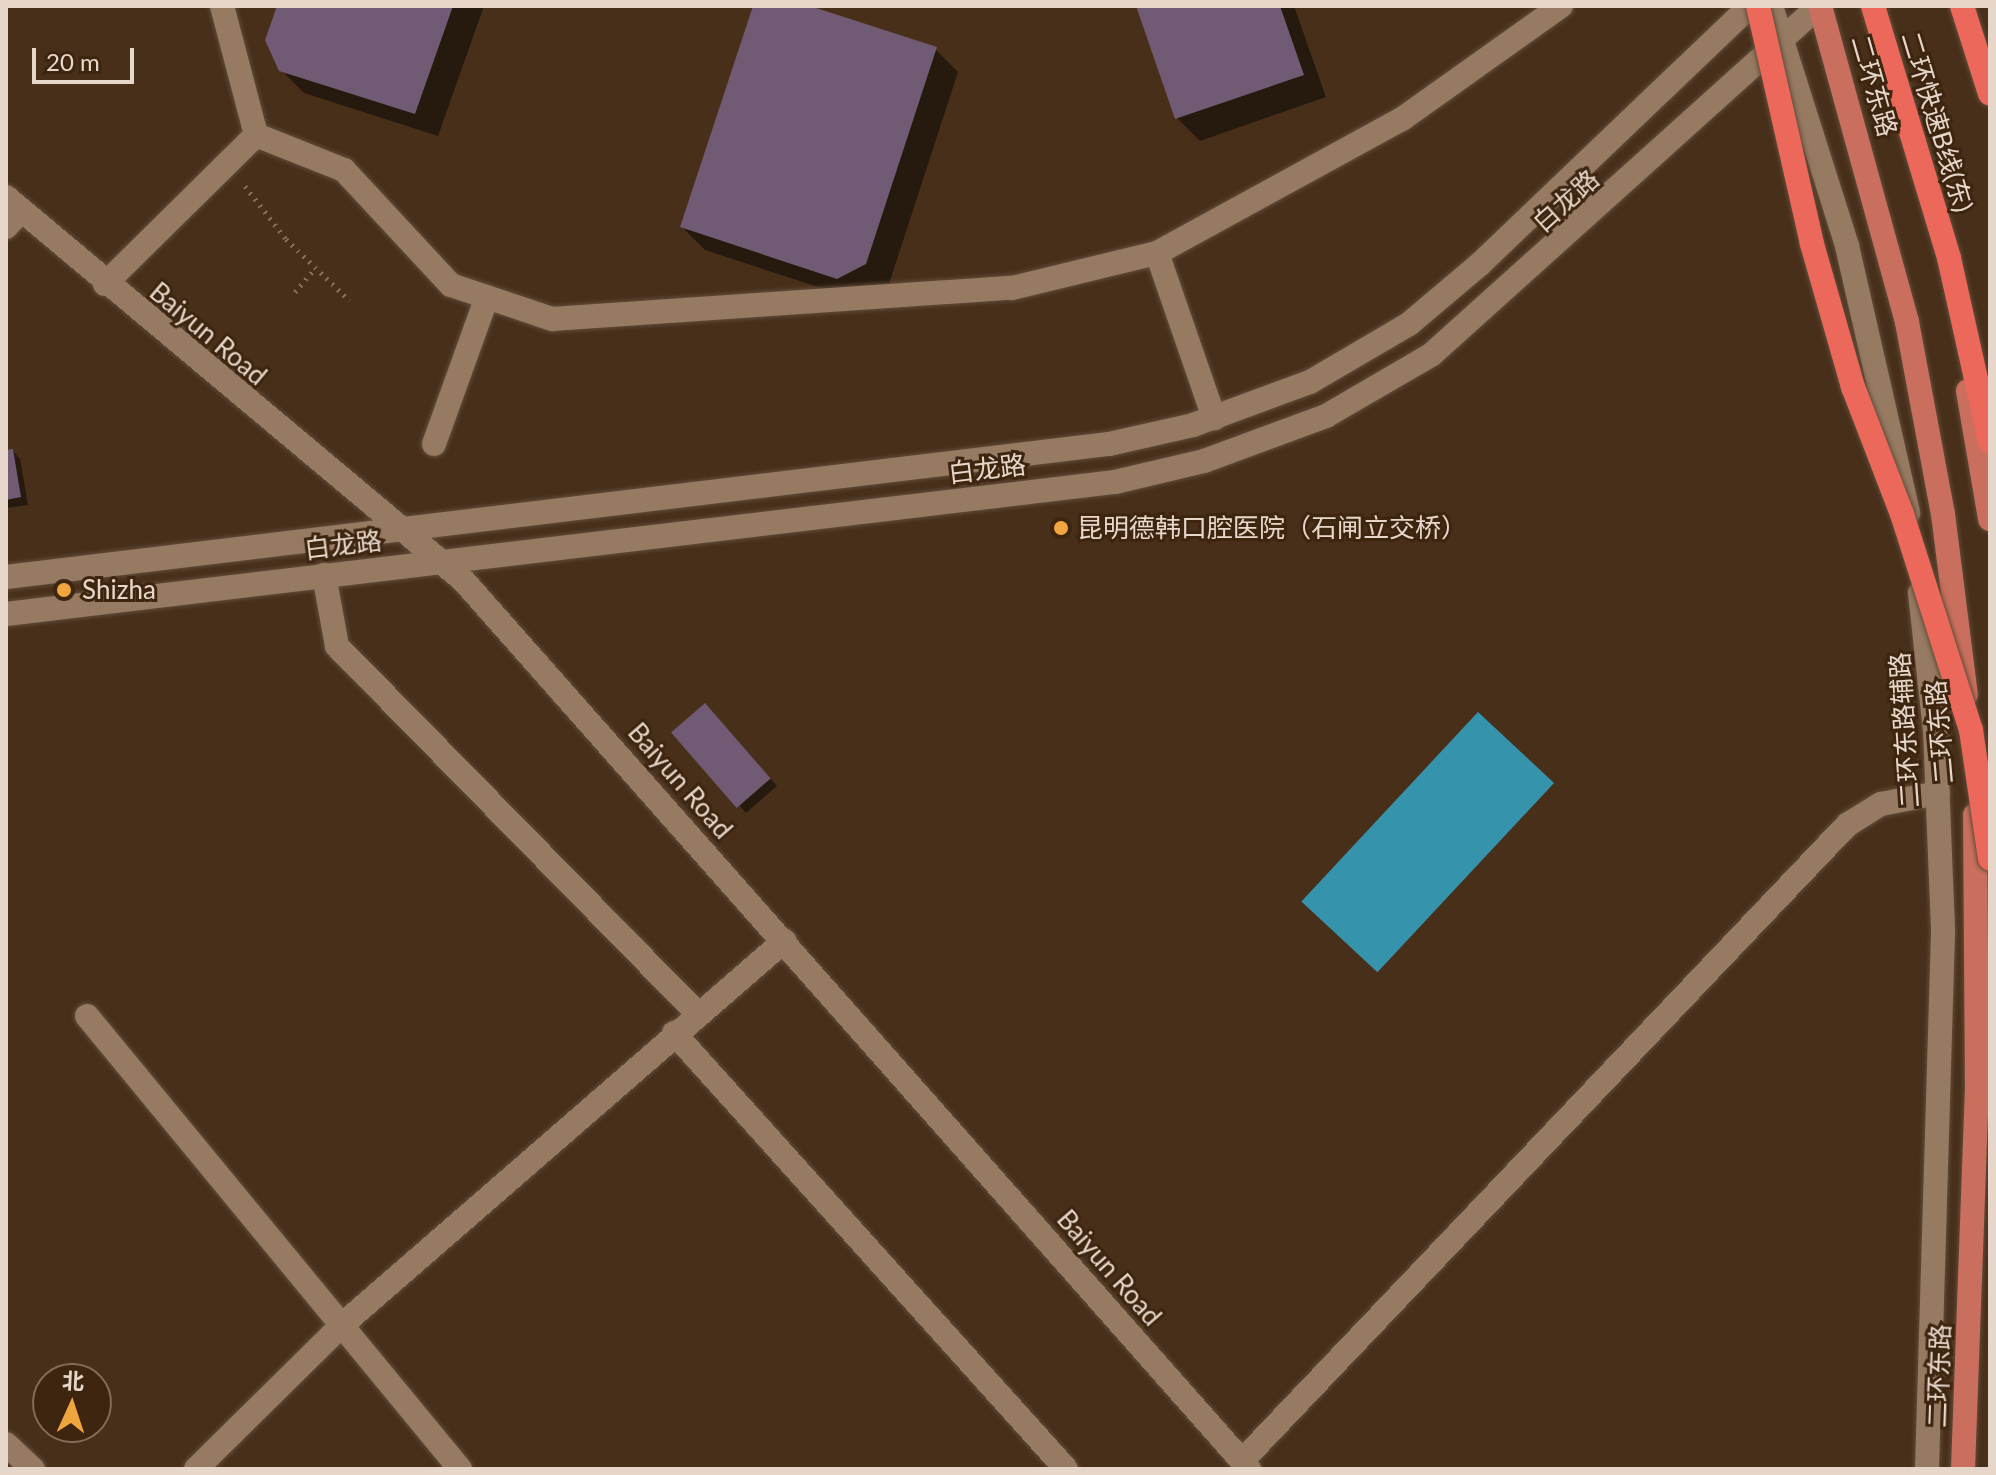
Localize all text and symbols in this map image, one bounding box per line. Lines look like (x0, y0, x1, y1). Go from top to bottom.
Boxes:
street label: 二环快速B线(东) (1895, 28, 1979, 216)
scale bar (36, 32, 138, 82)
street label: 二环东路 (1845, 32, 1903, 140)
text: 20 m (46, 47, 100, 76)
street label: 白龙路 (1527, 163, 1605, 239)
street label: Baiyun Road (143, 276, 273, 392)
street label: 白龙路 (946, 449, 1028, 489)
place label: 昆明德韩口腔医院（石闸立交桥） (1077, 512, 1467, 544)
marker: 昆明德韩口腔医院（石闸立交桥） (1052, 519, 1070, 537)
street label: 白龙路 (302, 525, 384, 565)
place label: Shizha (82, 574, 156, 606)
marker: Shizha (53, 579, 75, 601)
street label: 二环东路辅路 (1884, 651, 1926, 809)
street label: 二环东路 (1920, 679, 1960, 785)
street label: Baiyun Road (621, 717, 739, 845)
street label: Baiyun Road (1050, 1204, 1168, 1332)
street label: 二环东路 (1922, 1323, 1956, 1429)
north arrow (32, 1363, 112, 1443)
text: 北 (61, 1366, 85, 1395)

